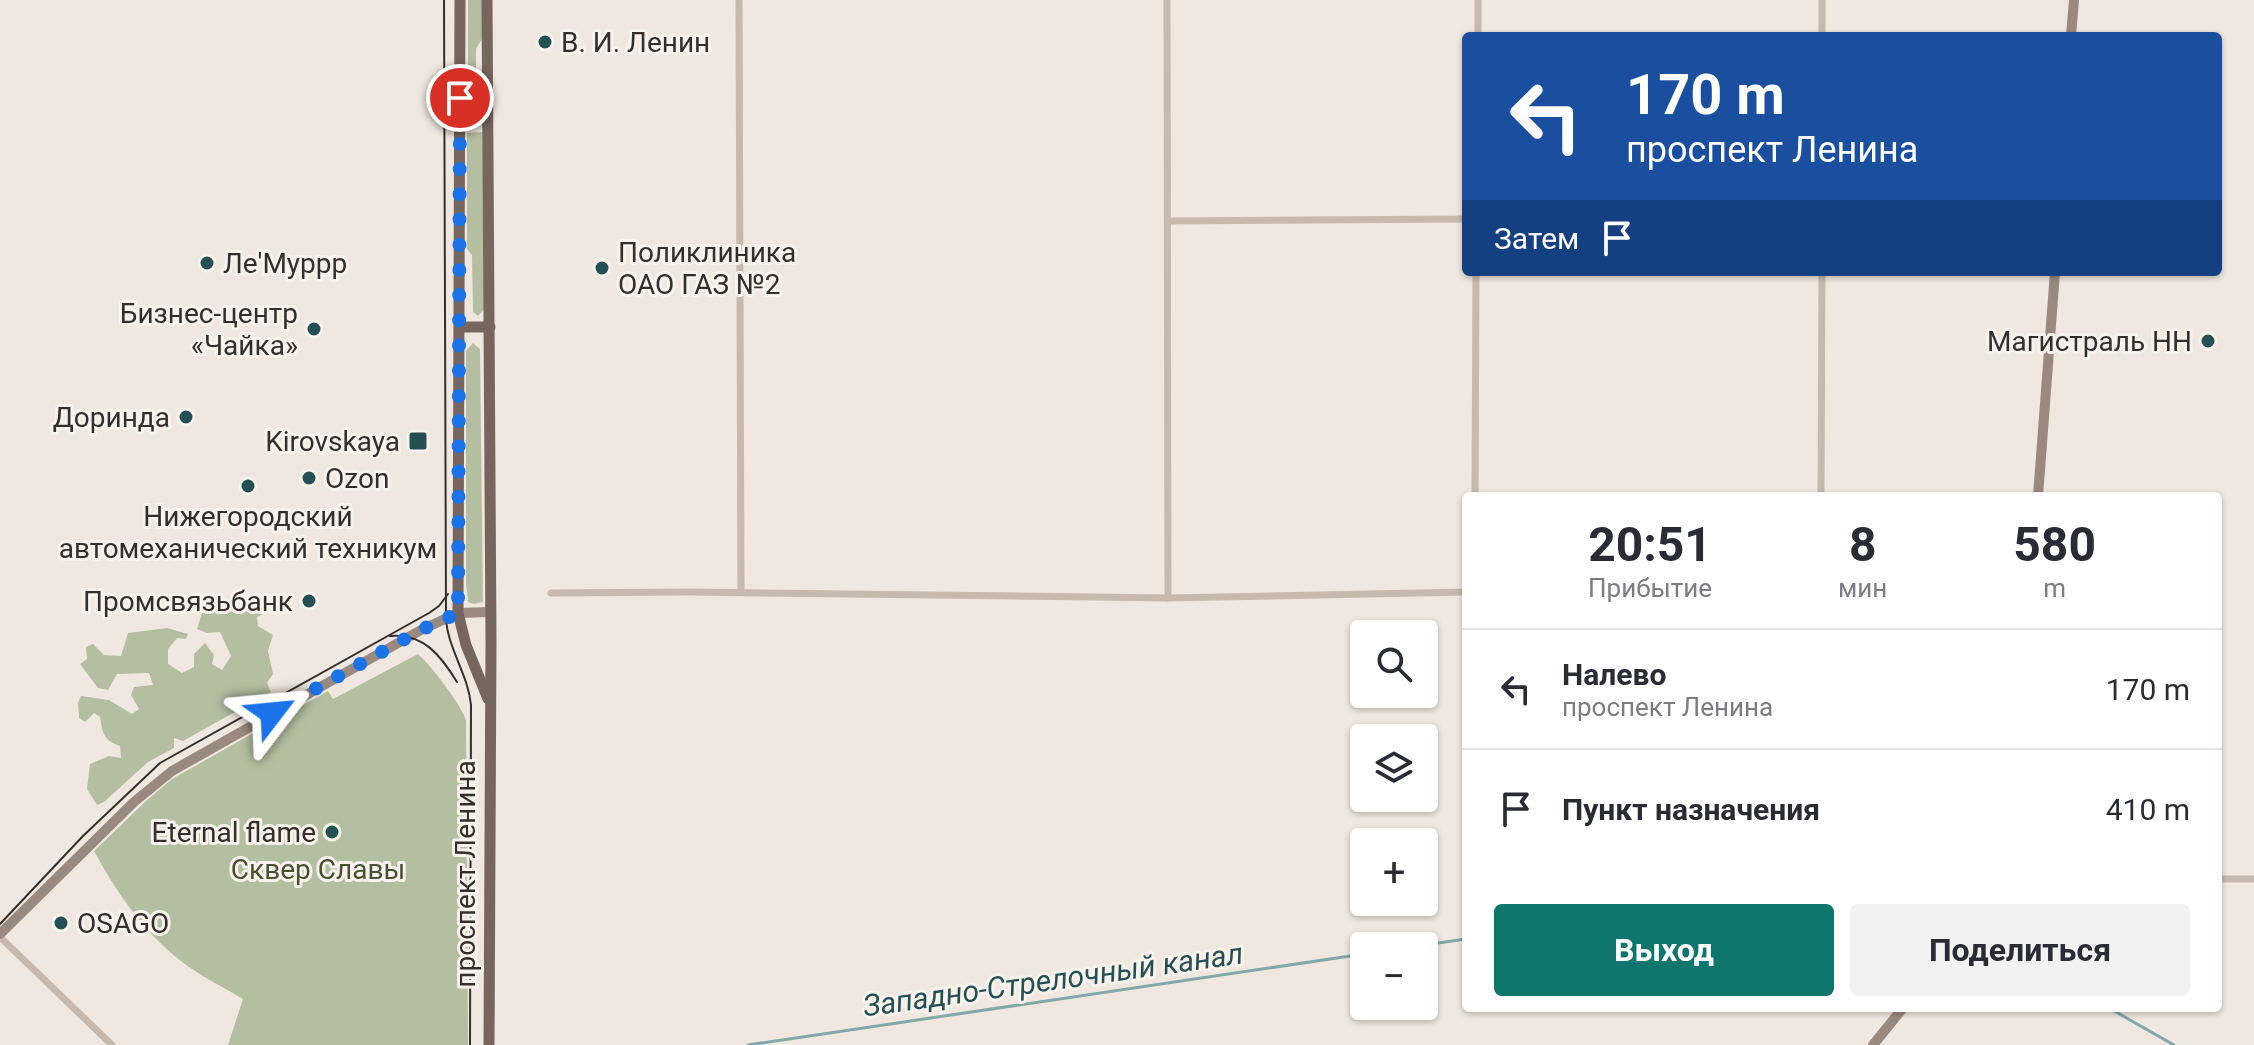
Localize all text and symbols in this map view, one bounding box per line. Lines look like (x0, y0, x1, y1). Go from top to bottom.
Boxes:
place label: В. И. Ленин (561, 26, 710, 59)
marker: В. И. Ленин (536, 33, 554, 51)
text: 170 m (1626, 62, 1785, 128)
pin (426, 64, 494, 132)
icon: left (1494, 64, 1598, 168)
icon: arrive (438, 76, 482, 120)
text: проспект Ленина (1626, 129, 1918, 171)
icon: arrive (1595, 216, 1639, 260)
text: Затем (1494, 221, 1579, 256)
place label: Поликлиника ОАО ГАЗ №2 (618, 236, 796, 301)
place label: Ле'Муррр (223, 247, 347, 280)
marker: Ле'Муррр (198, 254, 216, 272)
marker: Поликлиника ОАО ГАЗ №2 (593, 259, 611, 277)
place label: Бизнес-центр «Чайка» (120, 297, 298, 362)
marker: Бизнес-центр «Чайка» (305, 320, 323, 338)
place label: Магистраль НН (1987, 325, 2192, 358)
marker: Магистраль НН (2199, 332, 2217, 350)
place label: Доринда (53, 401, 170, 434)
marker: Доринда (177, 408, 195, 426)
place label: Kirovskaya (265, 425, 400, 458)
marker: Kirovskaya (407, 430, 429, 452)
place label: Ozon (325, 462, 389, 495)
marker: Ozon (300, 469, 318, 487)
marker: Нижегородский автомеханический техникум (239, 477, 257, 495)
place label: Нижегородский автомеханический техникум (59, 500, 437, 565)
text: 20:51 (1588, 516, 1712, 573)
text: 8 (1849, 516, 1876, 573)
text: 580 (2013, 516, 2096, 573)
text: Прибытие (1588, 573, 1712, 603)
text: мин (1838, 573, 1887, 603)
text: m (2043, 573, 2066, 603)
place label: Промсвязьбанк (83, 585, 293, 618)
marker: Промсвязьбанк (300, 592, 318, 610)
map controls (1350, 620, 1438, 1020)
button: search (1350, 620, 1438, 708)
text: Налево (1562, 657, 1666, 692)
icon: left (1494, 667, 1538, 711)
position arrow (230, 671, 314, 755)
text: 170 m (2106, 672, 2190, 707)
text: проспект Ленина (1562, 692, 1773, 722)
button: layers (1350, 724, 1438, 812)
street label: проспект Ленина (449, 760, 482, 988)
icon: arrive (1494, 787, 1538, 831)
text: Пункт назначения (1562, 792, 1820, 827)
text: 410 m (2106, 792, 2190, 827)
place label: Eternal flame (152, 816, 316, 849)
marker: Eternal flame (323, 823, 341, 841)
button: + (1350, 828, 1438, 916)
park label: Сквер Славы (231, 853, 405, 886)
button: Выход (1494, 904, 1834, 996)
button: Поделиться (1850, 904, 2190, 996)
place label: OSAGO (77, 907, 169, 940)
marker: OSAGO (52, 914, 70, 932)
button: − (1350, 932, 1438, 1020)
water label: Западно-Стрелочный канал (861, 935, 1245, 1024)

